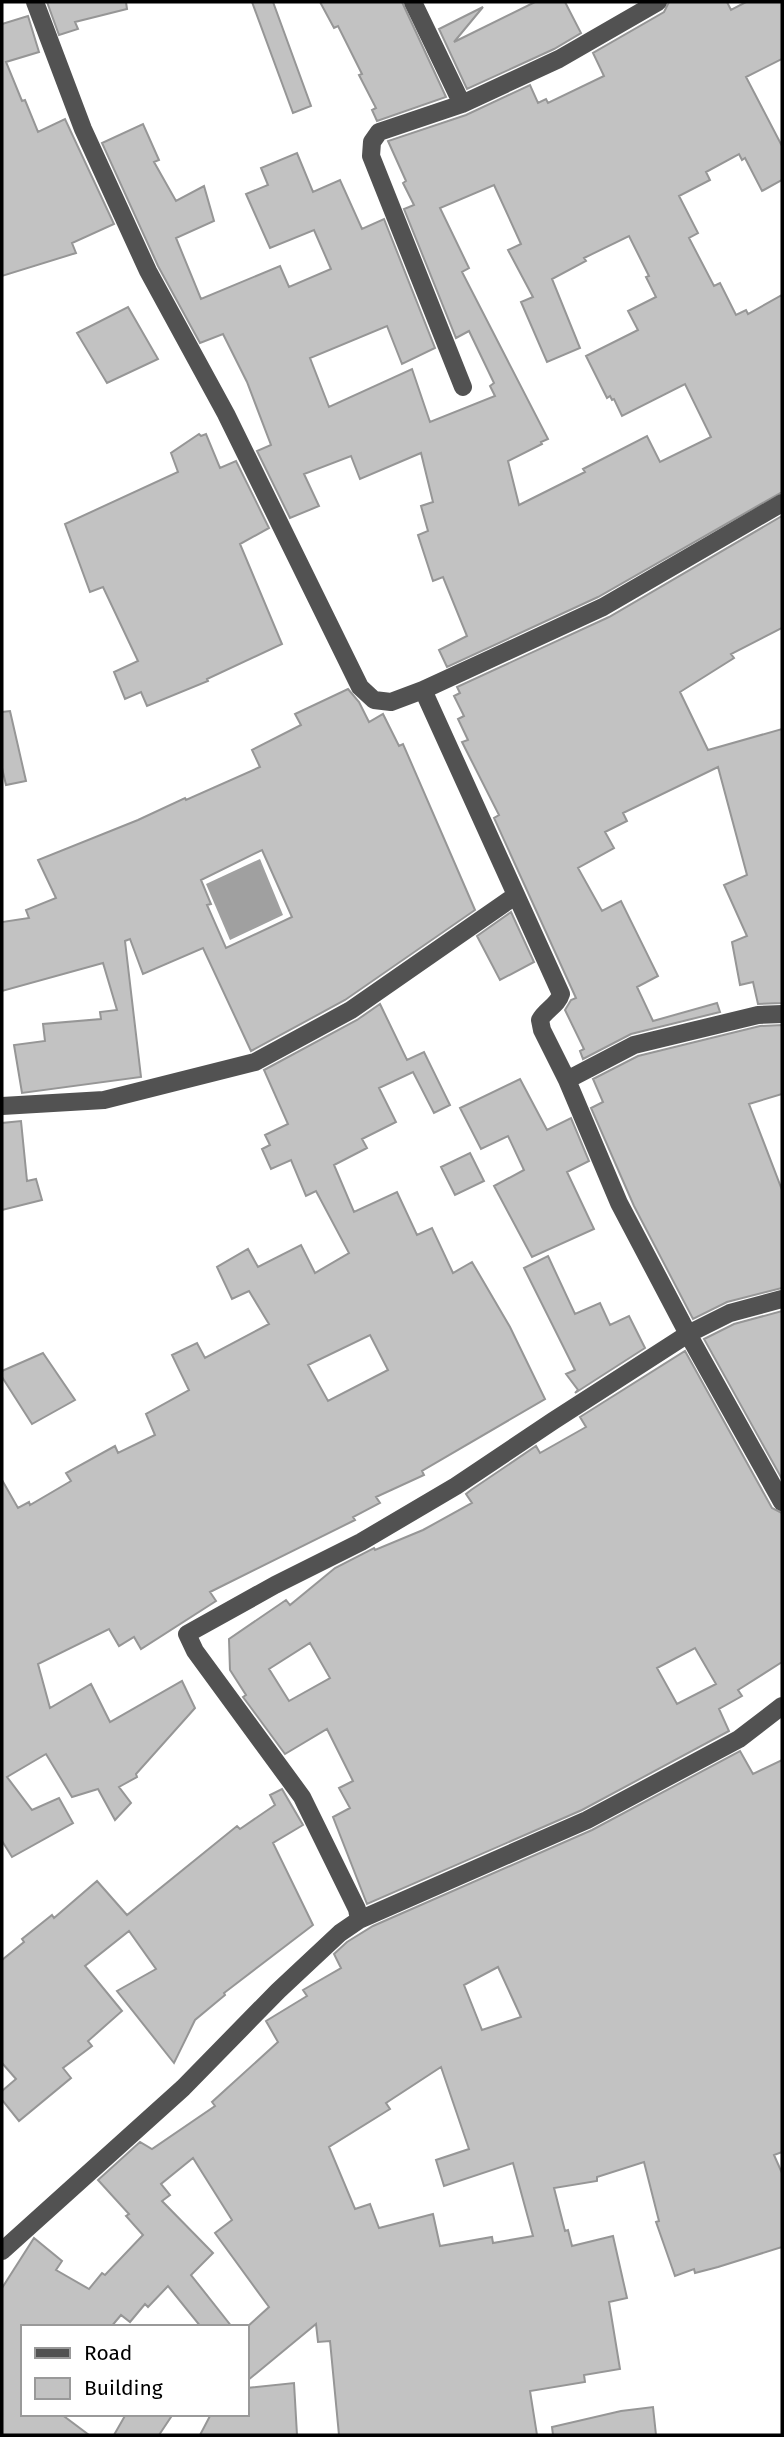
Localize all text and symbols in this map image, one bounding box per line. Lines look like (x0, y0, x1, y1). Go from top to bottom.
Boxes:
legend (21, 2325, 248, 2416)
text: Road (84, 2340, 132, 2366)
text: Building (84, 2375, 163, 2401)

